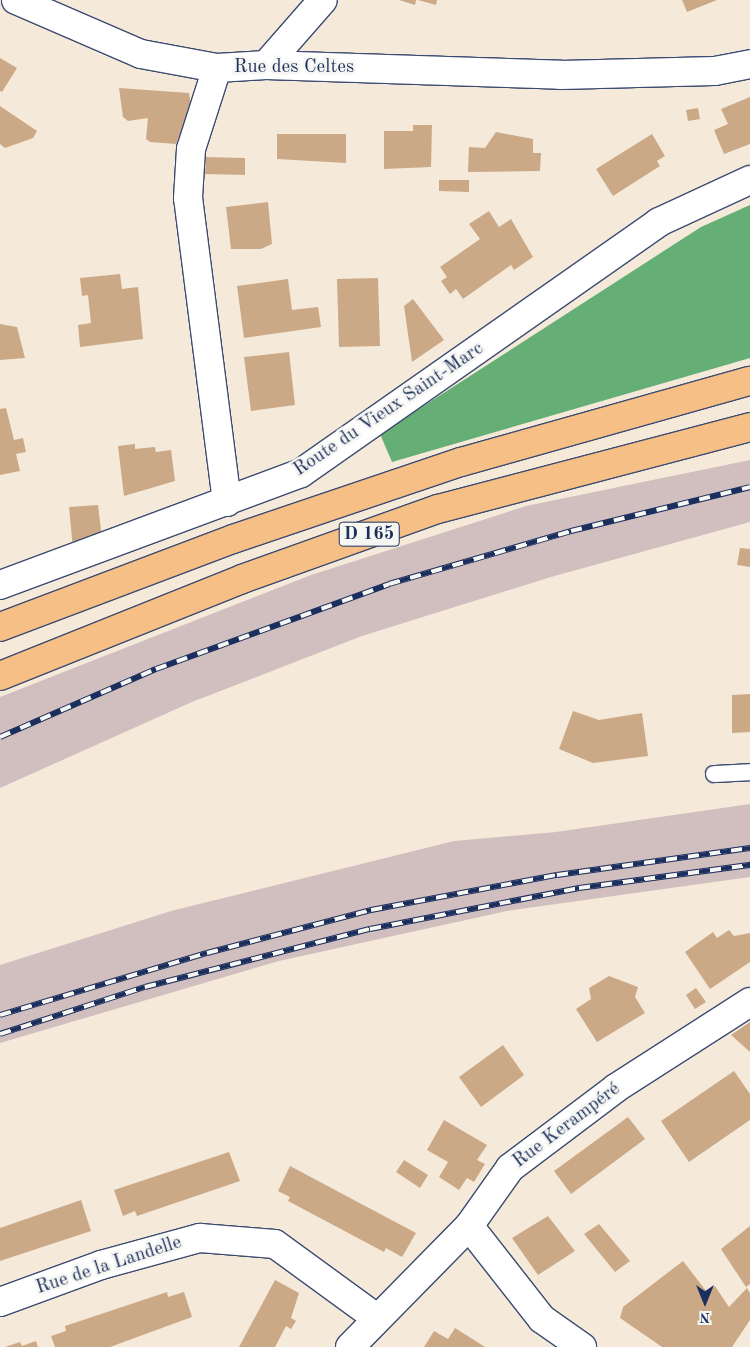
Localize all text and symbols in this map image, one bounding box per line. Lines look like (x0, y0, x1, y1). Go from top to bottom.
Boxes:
street label: Rue des Celtes (234, 57, 354, 79)
street label: Route du Vieux Saint-Marc (290, 338, 488, 482)
road number: D 165 (338, 518, 400, 550)
street label: Rue Kerampéré (509, 1078, 625, 1174)
street label: Rue de la Landelle (33, 1232, 185, 1300)
north arrow (680, 1277, 730, 1327)
text: N (700, 1310, 710, 1324)

